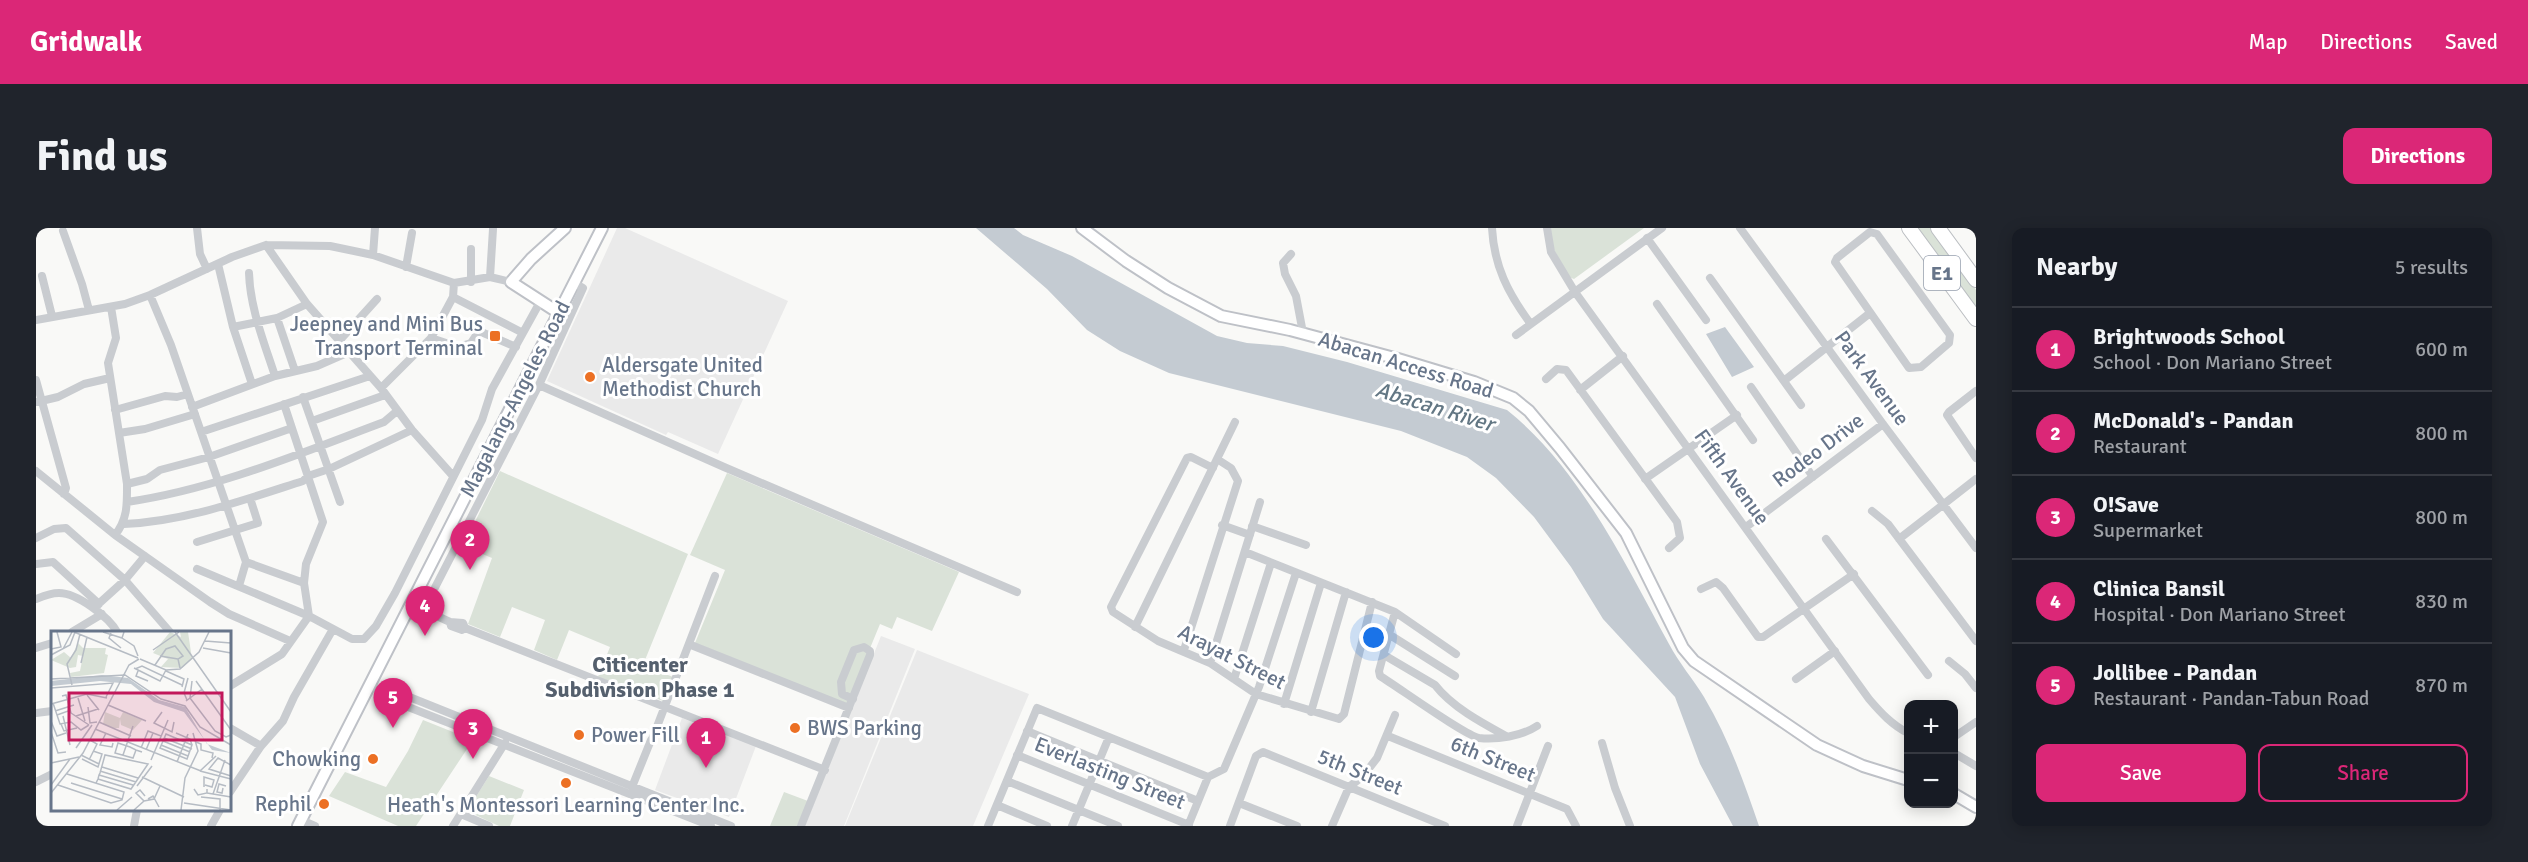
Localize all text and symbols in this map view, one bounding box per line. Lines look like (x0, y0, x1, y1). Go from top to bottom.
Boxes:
text: Gridwalk (30, 25, 142, 59)
text: Map (2249, 29, 2287, 55)
text: Directions (2320, 29, 2412, 55)
text: Saved (2445, 29, 2498, 55)
button: Directions (2343, 128, 2492, 184)
text: Find us (36, 131, 167, 182)
text: Nearby (2036, 251, 2117, 283)
text: 5 results (2395, 255, 2468, 280)
road number: E1 (1924, 256, 1960, 290)
street label: Magalang-Angeles Road (454, 296, 576, 502)
place label: Jeepney and Mini Bus Transport Terminal (290, 311, 483, 361)
text: Brightwoods School (2093, 323, 2285, 350)
street label: Abacan Access Road (1315, 326, 1497, 404)
street label: Park Avenue (1829, 326, 1915, 430)
marker: Jeepney and Mini Bus Transport Terminal (488, 329, 502, 343)
text: 1 (2050, 337, 2061, 362)
text: 600 m (2415, 337, 2468, 362)
text: School · Don Mariano Street (2093, 350, 2332, 375)
place label: Aldersgate United Methodist Church (602, 352, 763, 402)
marker: Aldersgate United Methodist Church (583, 370, 597, 384)
water label: Abacan River (1372, 376, 1500, 438)
street label: Rodeo Drive (1767, 407, 1869, 493)
text: McDonald's - Pandan (2093, 407, 2294, 434)
text: 2 (2050, 421, 2061, 446)
text: 800 m (2415, 421, 2468, 446)
street label: Fifth Avenue (1689, 424, 1775, 530)
text: Restaurant (2093, 434, 2187, 459)
text: O!Save (2093, 491, 2159, 518)
text: 3 (2050, 505, 2061, 530)
text: 800 m (2415, 505, 2468, 530)
text: Supermarket (2093, 518, 2203, 543)
pin: 2 (450, 520, 490, 570)
text: Clinica Bansil (2093, 575, 2225, 602)
pin: 4 (406, 586, 444, 636)
text: 4 (2050, 589, 2061, 614)
text: 830 m (2415, 589, 2468, 614)
text: Hospital · Don Mariano Street (2093, 602, 2346, 627)
street label: Arayat Street (1174, 619, 1290, 695)
your location (1359, 623, 1388, 652)
inset map (51, 631, 231, 811)
district label: Citicenter Subdivision Phase 1 (545, 651, 735, 703)
text: Jollibee - Pandan (2093, 659, 2257, 686)
text: 5 (2050, 673, 2061, 698)
text: 870 m (2415, 673, 2468, 698)
pin: 5 (374, 678, 412, 728)
text: Restaurant · Pandan-Tabun Road (2093, 686, 2369, 711)
map controls (1904, 700, 1958, 808)
button: + (1904, 700, 1958, 754)
pin: 3 (454, 710, 492, 759)
place label: BWS Parking (807, 715, 922, 741)
pin: 1 (686, 718, 726, 768)
marker: BWS Parking (788, 721, 802, 735)
place label: Power Fill (591, 722, 680, 748)
marker: Power Fill (572, 728, 586, 742)
street label: 6th Street (1447, 730, 1539, 788)
street label: Everlasting Street (1031, 731, 1189, 815)
street label: 5th Street (1314, 743, 1406, 801)
button: Save (2036, 744, 2246, 802)
button: Share (2258, 744, 2468, 802)
place label: Chowking (272, 746, 361, 772)
marker: Chowking (366, 752, 380, 766)
button: − (1904, 754, 1958, 808)
marker: Heath's Montessori Learning Center Inc. (559, 776, 573, 790)
place label: Rephil (255, 791, 312, 817)
place label: Heath's Montessori Learning Center Inc. (387, 792, 745, 818)
marker: Rephil (317, 797, 331, 811)

